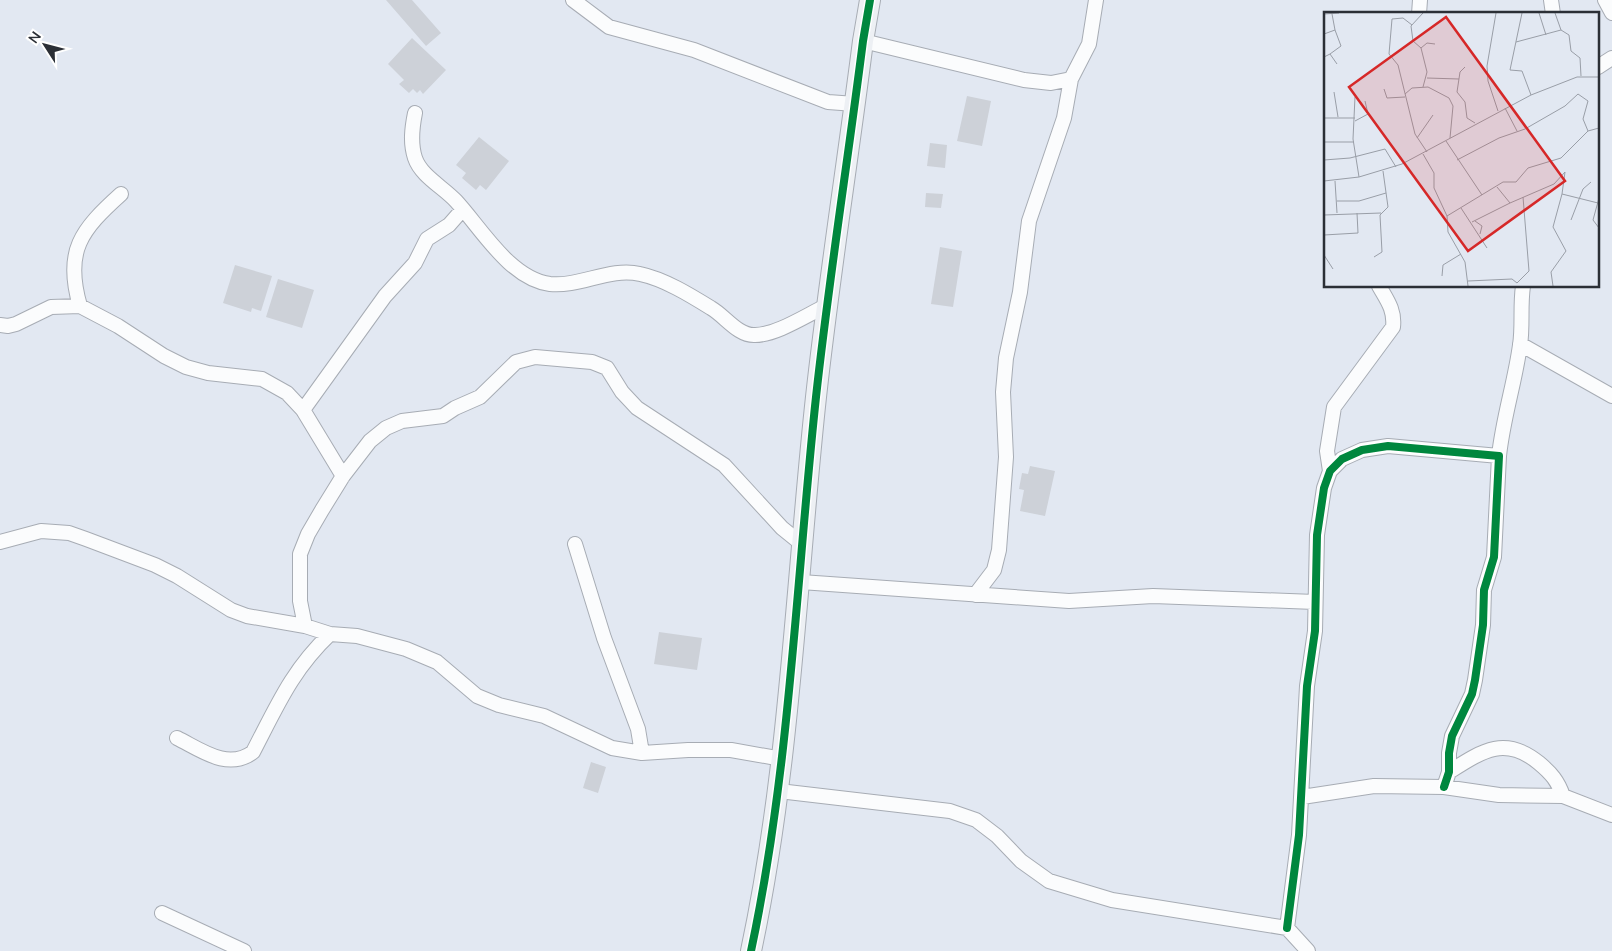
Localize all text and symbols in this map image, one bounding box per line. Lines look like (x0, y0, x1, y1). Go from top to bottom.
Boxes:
inset map (1324, 12, 1600, 288)
north arrow (20, 20, 70, 70)
text: N (24, 28, 45, 47)

